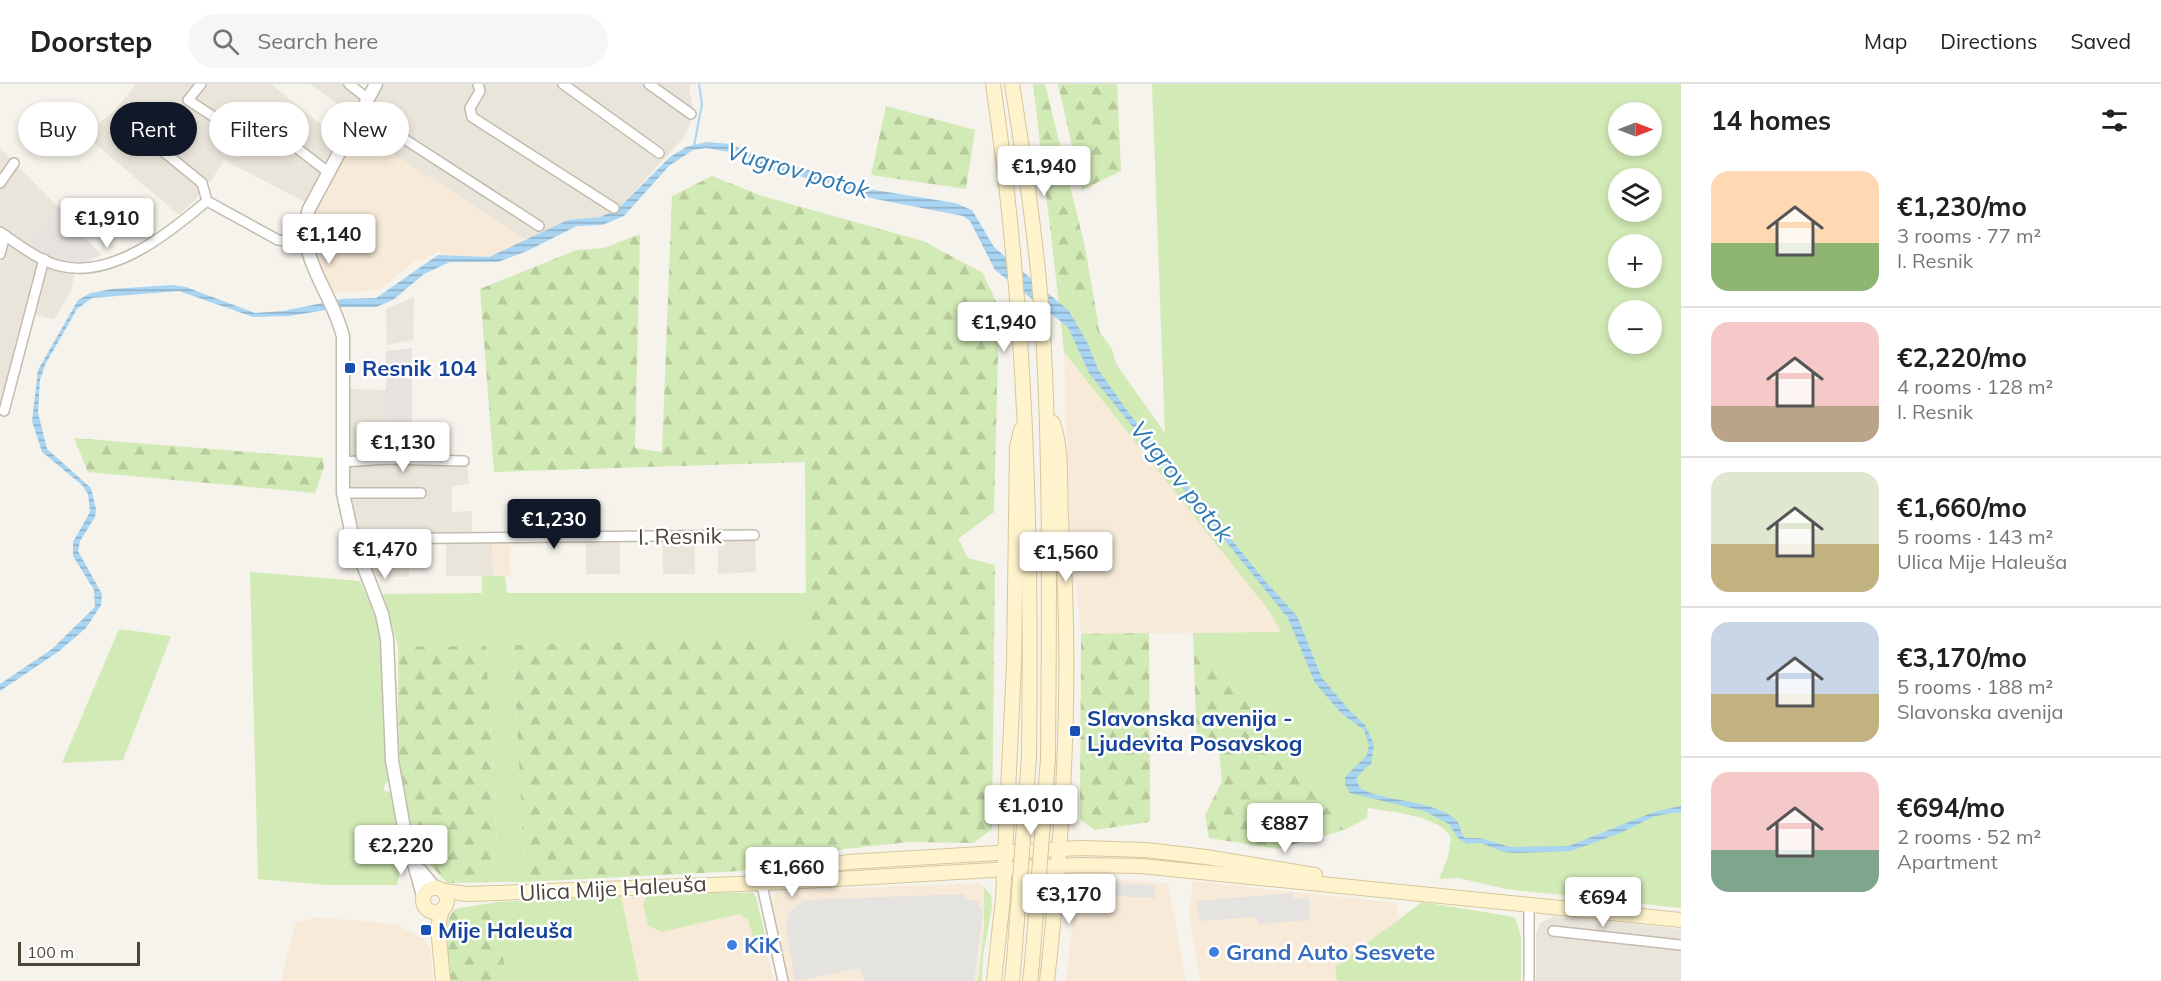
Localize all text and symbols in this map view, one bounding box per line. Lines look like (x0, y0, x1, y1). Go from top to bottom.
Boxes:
search box (188, 14, 608, 68)
text: Doorstep (30, 24, 152, 59)
icon: search (209, 25, 242, 58)
text: Search here (257, 27, 378, 55)
text: Map (1864, 28, 1907, 54)
text: Directions (1940, 28, 2037, 54)
text: Saved (2070, 28, 2131, 54)
chip: Buy (18, 102, 98, 156)
chip: Rent (110, 102, 197, 156)
chip: Filters (209, 102, 309, 156)
chip: New (321, 102, 409, 156)
north arrow (1608, 102, 1662, 156)
map controls (1608, 102, 1662, 354)
text: 14 homes (1711, 104, 1831, 137)
icon: filters (2098, 104, 2131, 137)
water label: Vugrov potok (723, 135, 874, 205)
pin: €1,940 (995, 146, 1093, 197)
text: €1,940 (1012, 153, 1076, 178)
button: layers (1608, 168, 1662, 222)
text: €1,230/mo (1897, 190, 2027, 223)
icon: home (1759, 195, 1831, 267)
pin: €1,910 (58, 198, 156, 249)
text: €1,910 (75, 205, 139, 230)
pin: €1,140 (280, 214, 378, 265)
text: €1,140 (297, 221, 361, 246)
text: 3 rooms · 77 m² (1897, 223, 2041, 248)
button: + (1608, 234, 1662, 288)
text: I. Resnik (1897, 248, 1973, 273)
button: − (1608, 300, 1662, 354)
pin: €1,940 (955, 302, 1053, 353)
text: €1,940 (972, 309, 1036, 334)
text: €2,220/mo (1897, 341, 2027, 374)
icon: home (1759, 346, 1831, 418)
place label: Resnik 104 (362, 354, 477, 382)
marker: Resnik 104 (343, 361, 357, 375)
text: 4 rooms · 128 m² (1897, 374, 2053, 399)
text: I. Resnik (1897, 399, 1973, 424)
water label: Vugrov potok (1124, 414, 1240, 548)
pin: €1,130 (354, 422, 452, 473)
text: €1,130 (371, 429, 435, 454)
text: €1,660/mo (1897, 491, 2027, 524)
icon: home (1759, 496, 1831, 568)
pin: €1,230 (505, 499, 603, 550)
text: €1,230 (522, 506, 586, 531)
street label: I. Resnik (638, 521, 723, 551)
text: 5 rooms · 143 m² (1897, 524, 2053, 549)
pin: €1,470 (336, 529, 434, 580)
pin: €1,560 (1017, 532, 1115, 583)
text: €1,470 (353, 536, 417, 561)
text: €1,560 (1034, 539, 1098, 564)
text: Ulica Mije Haleuša (1897, 549, 2067, 574)
text: €3,170/mo (1897, 641, 2027, 674)
icon: home (1759, 646, 1831, 718)
text: 5 rooms · 188 m² (1897, 674, 2053, 699)
text: Slavonska avenija (1897, 699, 2064, 724)
place label: Slavonska avenija - Ljudevita Posavskog (1087, 704, 1303, 757)
marker: Slavonska avenija - Ljudevita Posavskog (1068, 724, 1082, 738)
pin: €1,010 (982, 785, 1080, 836)
text: €694/mo (1897, 791, 2005, 824)
text: €1,010 (999, 792, 1063, 817)
icon: home (1759, 796, 1831, 868)
pin: €887 (1249, 803, 1321, 854)
text: €887 (1261, 810, 1309, 835)
text: 2 rooms · 52 m² (1897, 824, 2041, 849)
pin: €2,220 (352, 825, 450, 876)
text: €2,220 (369, 832, 433, 857)
pin: €1,660 (743, 847, 841, 898)
text: Apartment (1897, 849, 1998, 874)
text: €1,660 (760, 854, 824, 879)
street label: Ulica Mije Haleuša (519, 869, 707, 907)
pin: €3,170 (1020, 874, 1118, 925)
pin: €694 (1567, 877, 1639, 928)
text: €3,170 (1037, 881, 1101, 906)
text: €694 (1579, 884, 1627, 909)
place label: Mije Haleuša (438, 916, 573, 944)
marker: Mije Haleuša (419, 923, 433, 937)
place label: KiK (744, 931, 780, 959)
marker: KiK (725, 938, 739, 952)
place label: Grand Auto Sesvete (1226, 938, 1435, 966)
scale bar (18, 939, 140, 966)
text: 100 m (27, 942, 74, 962)
marker: Grand Auto Sesvete (1207, 945, 1221, 959)

